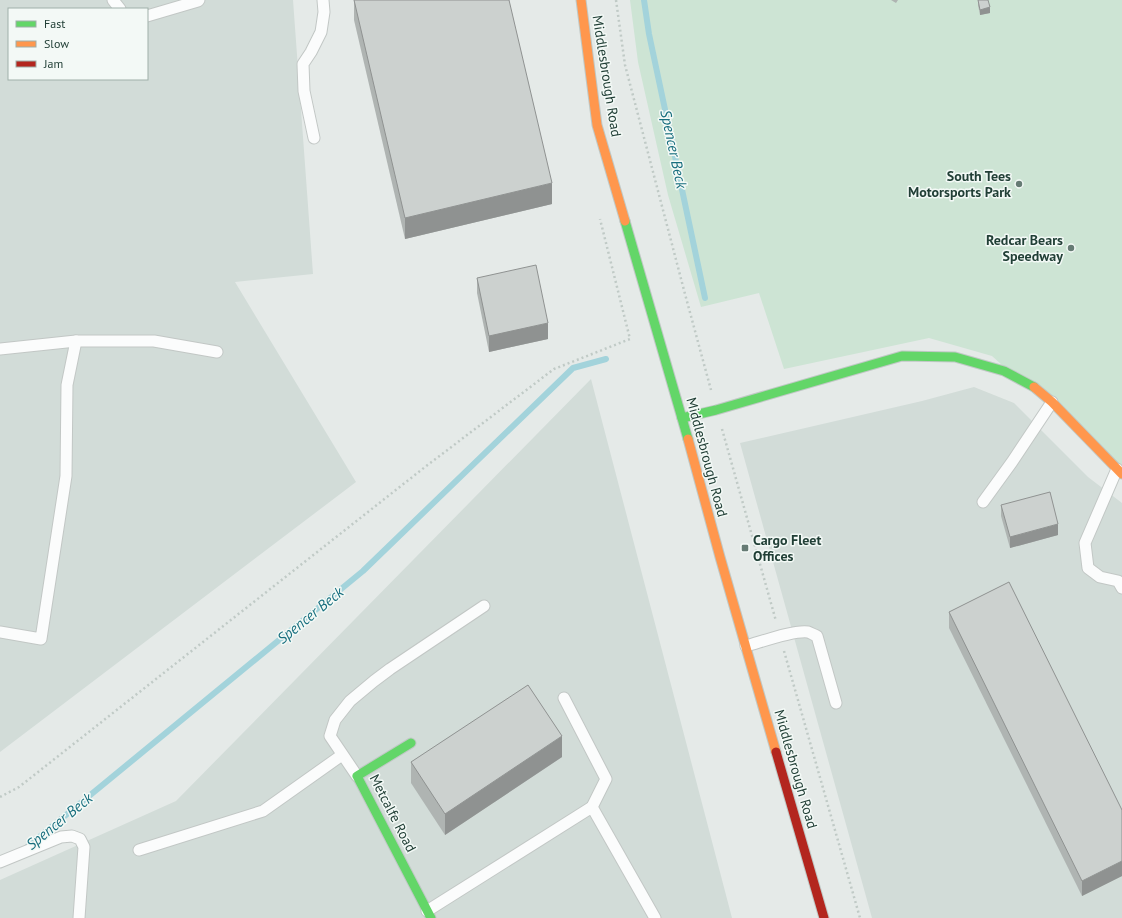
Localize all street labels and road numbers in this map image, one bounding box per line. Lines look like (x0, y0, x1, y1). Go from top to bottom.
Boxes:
street label: Middlesbrough Road (588, 14, 626, 138)
street label: Middlesbrough Road (682, 395, 732, 519)
street label: Middlesbrough Road (770, 707, 822, 831)
street label: Metcalfe Road (366, 771, 420, 855)

